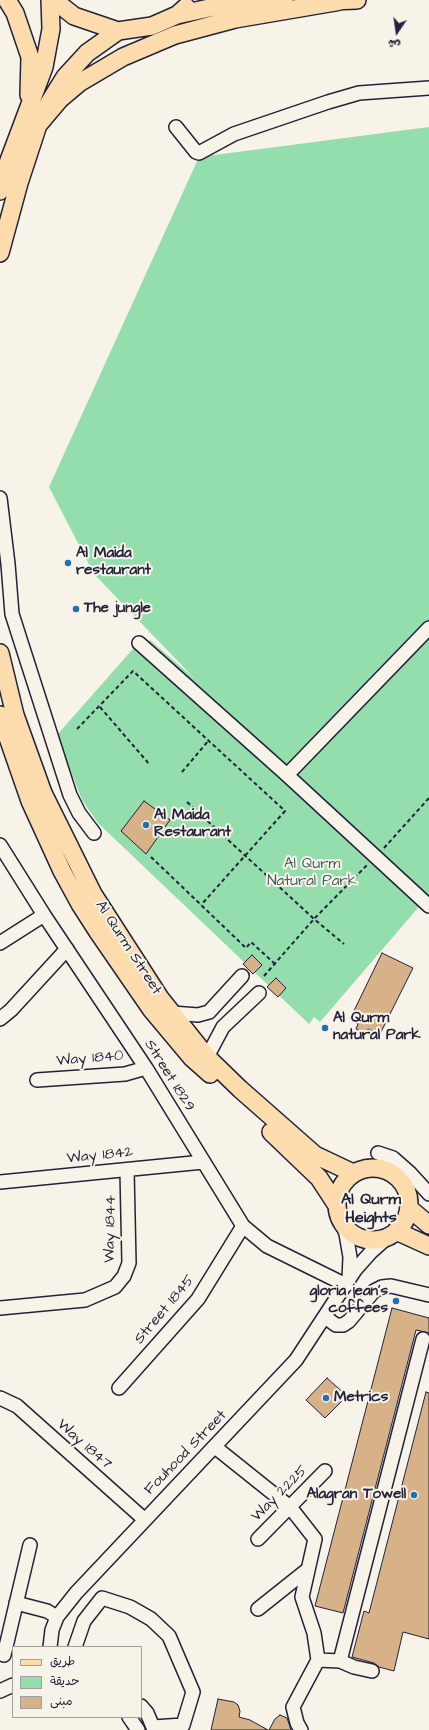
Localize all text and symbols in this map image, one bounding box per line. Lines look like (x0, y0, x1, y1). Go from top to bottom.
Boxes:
north arrow (377, 12, 417, 52)
text: ش (387, 36, 402, 53)
place label: Al Maida restaurant (76, 545, 151, 580)
marker: Al Maida restaurant (63, 558, 73, 568)
place label: The jungle (84, 600, 151, 618)
marker: The jungle (71, 604, 81, 614)
place label: Al Maida Restaurant (154, 807, 231, 842)
marker: Al Maida Restaurant (141, 820, 151, 830)
park label: Al Qurm Natural Park (267, 856, 357, 891)
street label: Al Qurm Street (91, 898, 165, 998)
place label: Al Qurm natural Park (333, 1010, 421, 1045)
marker: Al Qurm natural Park (320, 1023, 330, 1033)
street label: Street 1829 (140, 1037, 198, 1115)
street label: Way 1840 (56, 1047, 124, 1071)
street label: Way 1842 (66, 1144, 134, 1168)
district label: Al Qurm Heights (341, 1191, 401, 1229)
street label: Way 1844 (101, 1195, 121, 1263)
street label: Street 1845 (131, 1272, 199, 1348)
place label: gloria jean's coffees (309, 1283, 388, 1318)
marker: gloria jean's coffees (391, 1296, 401, 1306)
place label: Metrics (334, 1389, 388, 1407)
marker: Metrics (321, 1393, 331, 1403)
street label: Fouhood Street (141, 1407, 231, 1499)
street label: Way 1847 (53, 1416, 115, 1474)
street label: Way 2225 (248, 1462, 312, 1526)
place label: Alagran Towell (307, 1486, 406, 1504)
marker: Alagran Towell (409, 1490, 419, 1500)
legend (12, 1646, 142, 1718)
text: طريق (50, 1653, 75, 1670)
text: حديقة (50, 1673, 79, 1690)
text: مبنى (50, 1693, 73, 1710)

